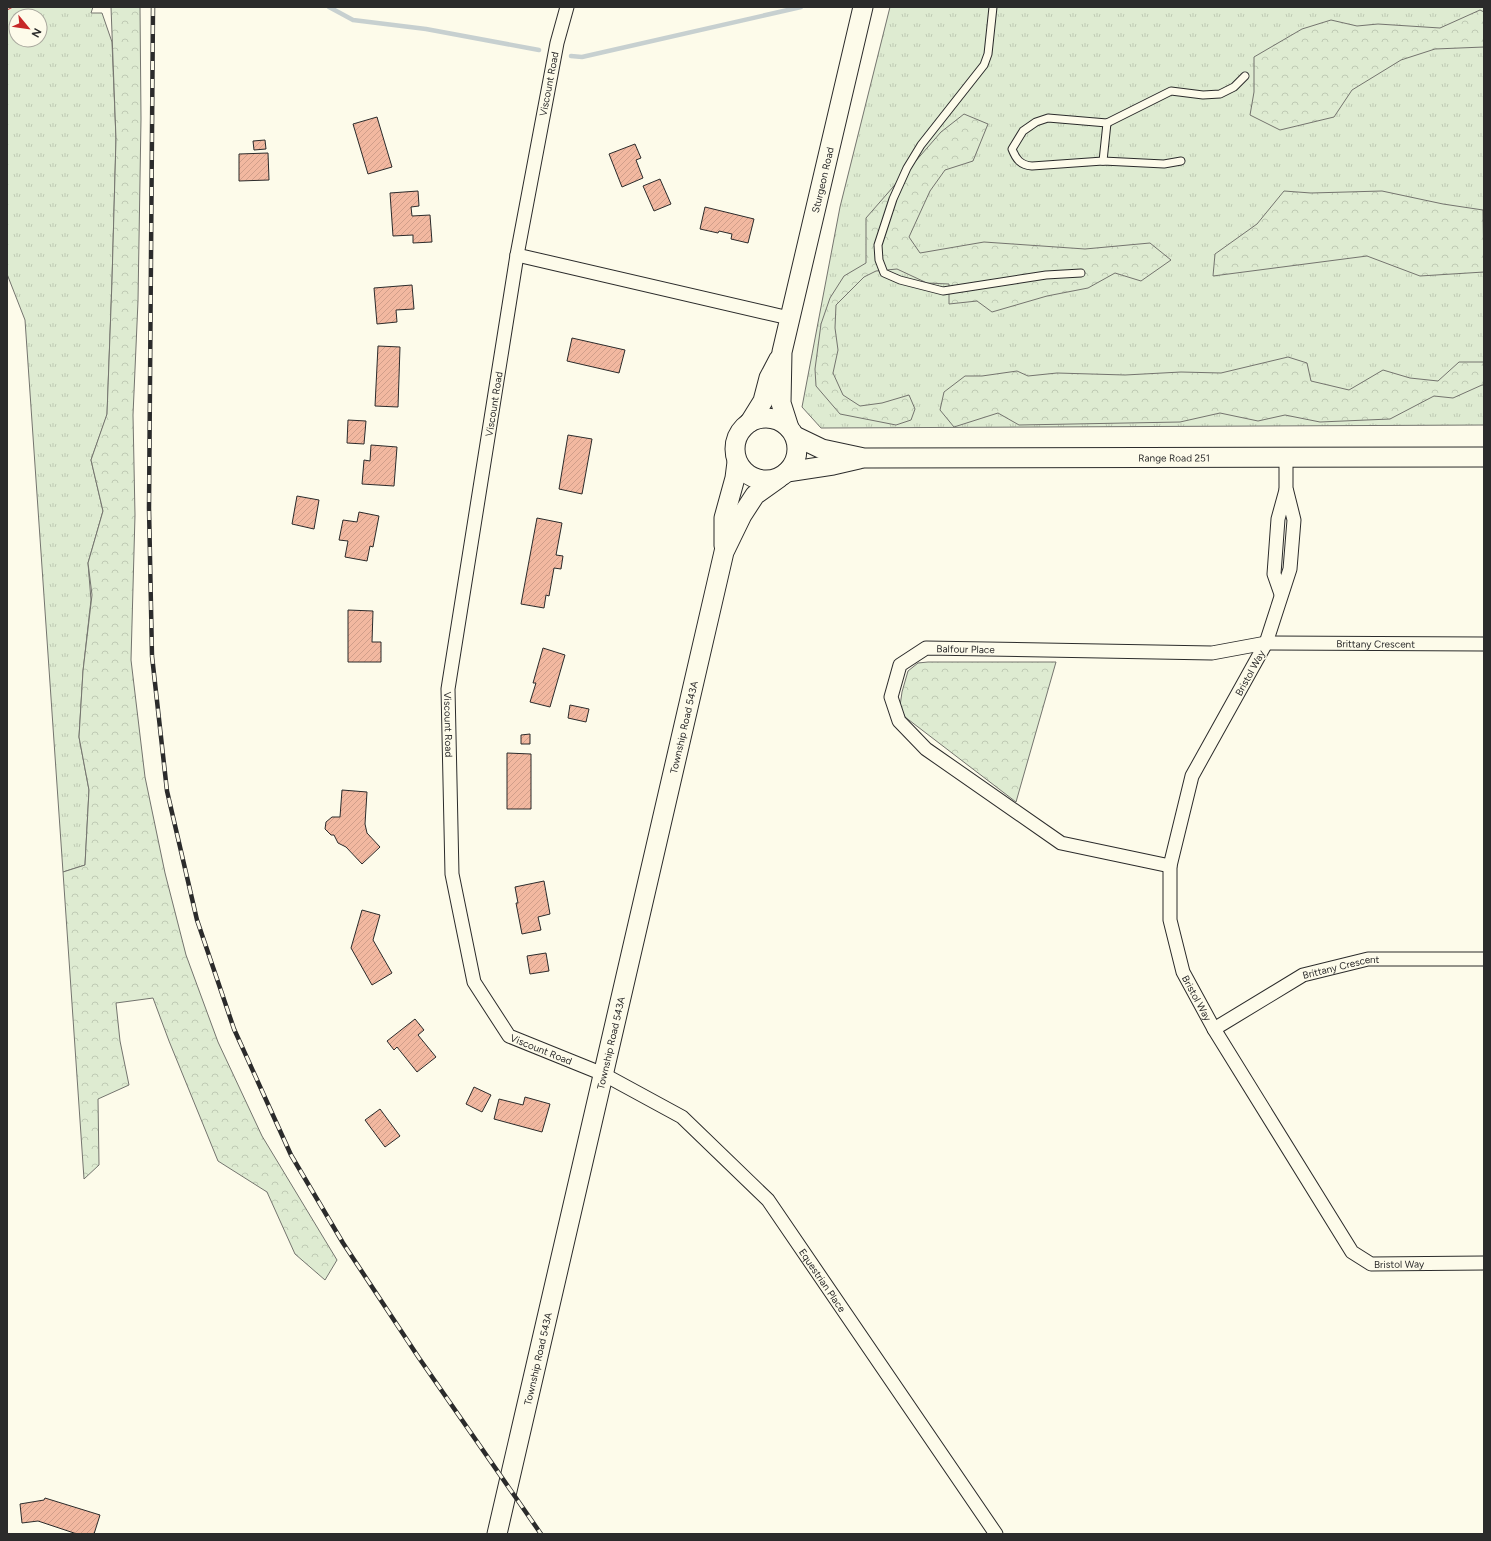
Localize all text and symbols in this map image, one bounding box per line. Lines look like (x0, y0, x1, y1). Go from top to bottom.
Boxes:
north arrow (8, 8, 48, 48)
text: N (29, 26, 44, 39)
street label: Viscount Road (536, 50, 562, 117)
street label: Sturgeon Road (808, 146, 836, 214)
street label: Viscount Road (482, 370, 506, 437)
street label: Range Road 251 (1138, 451, 1210, 464)
street label: Brittany Crescent (1336, 637, 1415, 650)
street label: Balfour Place (936, 642, 995, 656)
street label: Bristol Way (1232, 647, 1268, 698)
street label: Township Road 543A (666, 679, 701, 775)
street label: Viscount Road (442, 691, 456, 758)
street label: Brittany Crescent (1301, 952, 1380, 981)
street label: Bristol Way (1179, 973, 1215, 1024)
street label: Township Road 543A (594, 995, 628, 1091)
street label: Viscount Road (508, 1031, 574, 1067)
street label: Equestrian Place (796, 1246, 849, 1315)
street label: Bristol Way (1374, 1257, 1425, 1270)
street label: Township Road 543A (521, 1311, 555, 1406)

